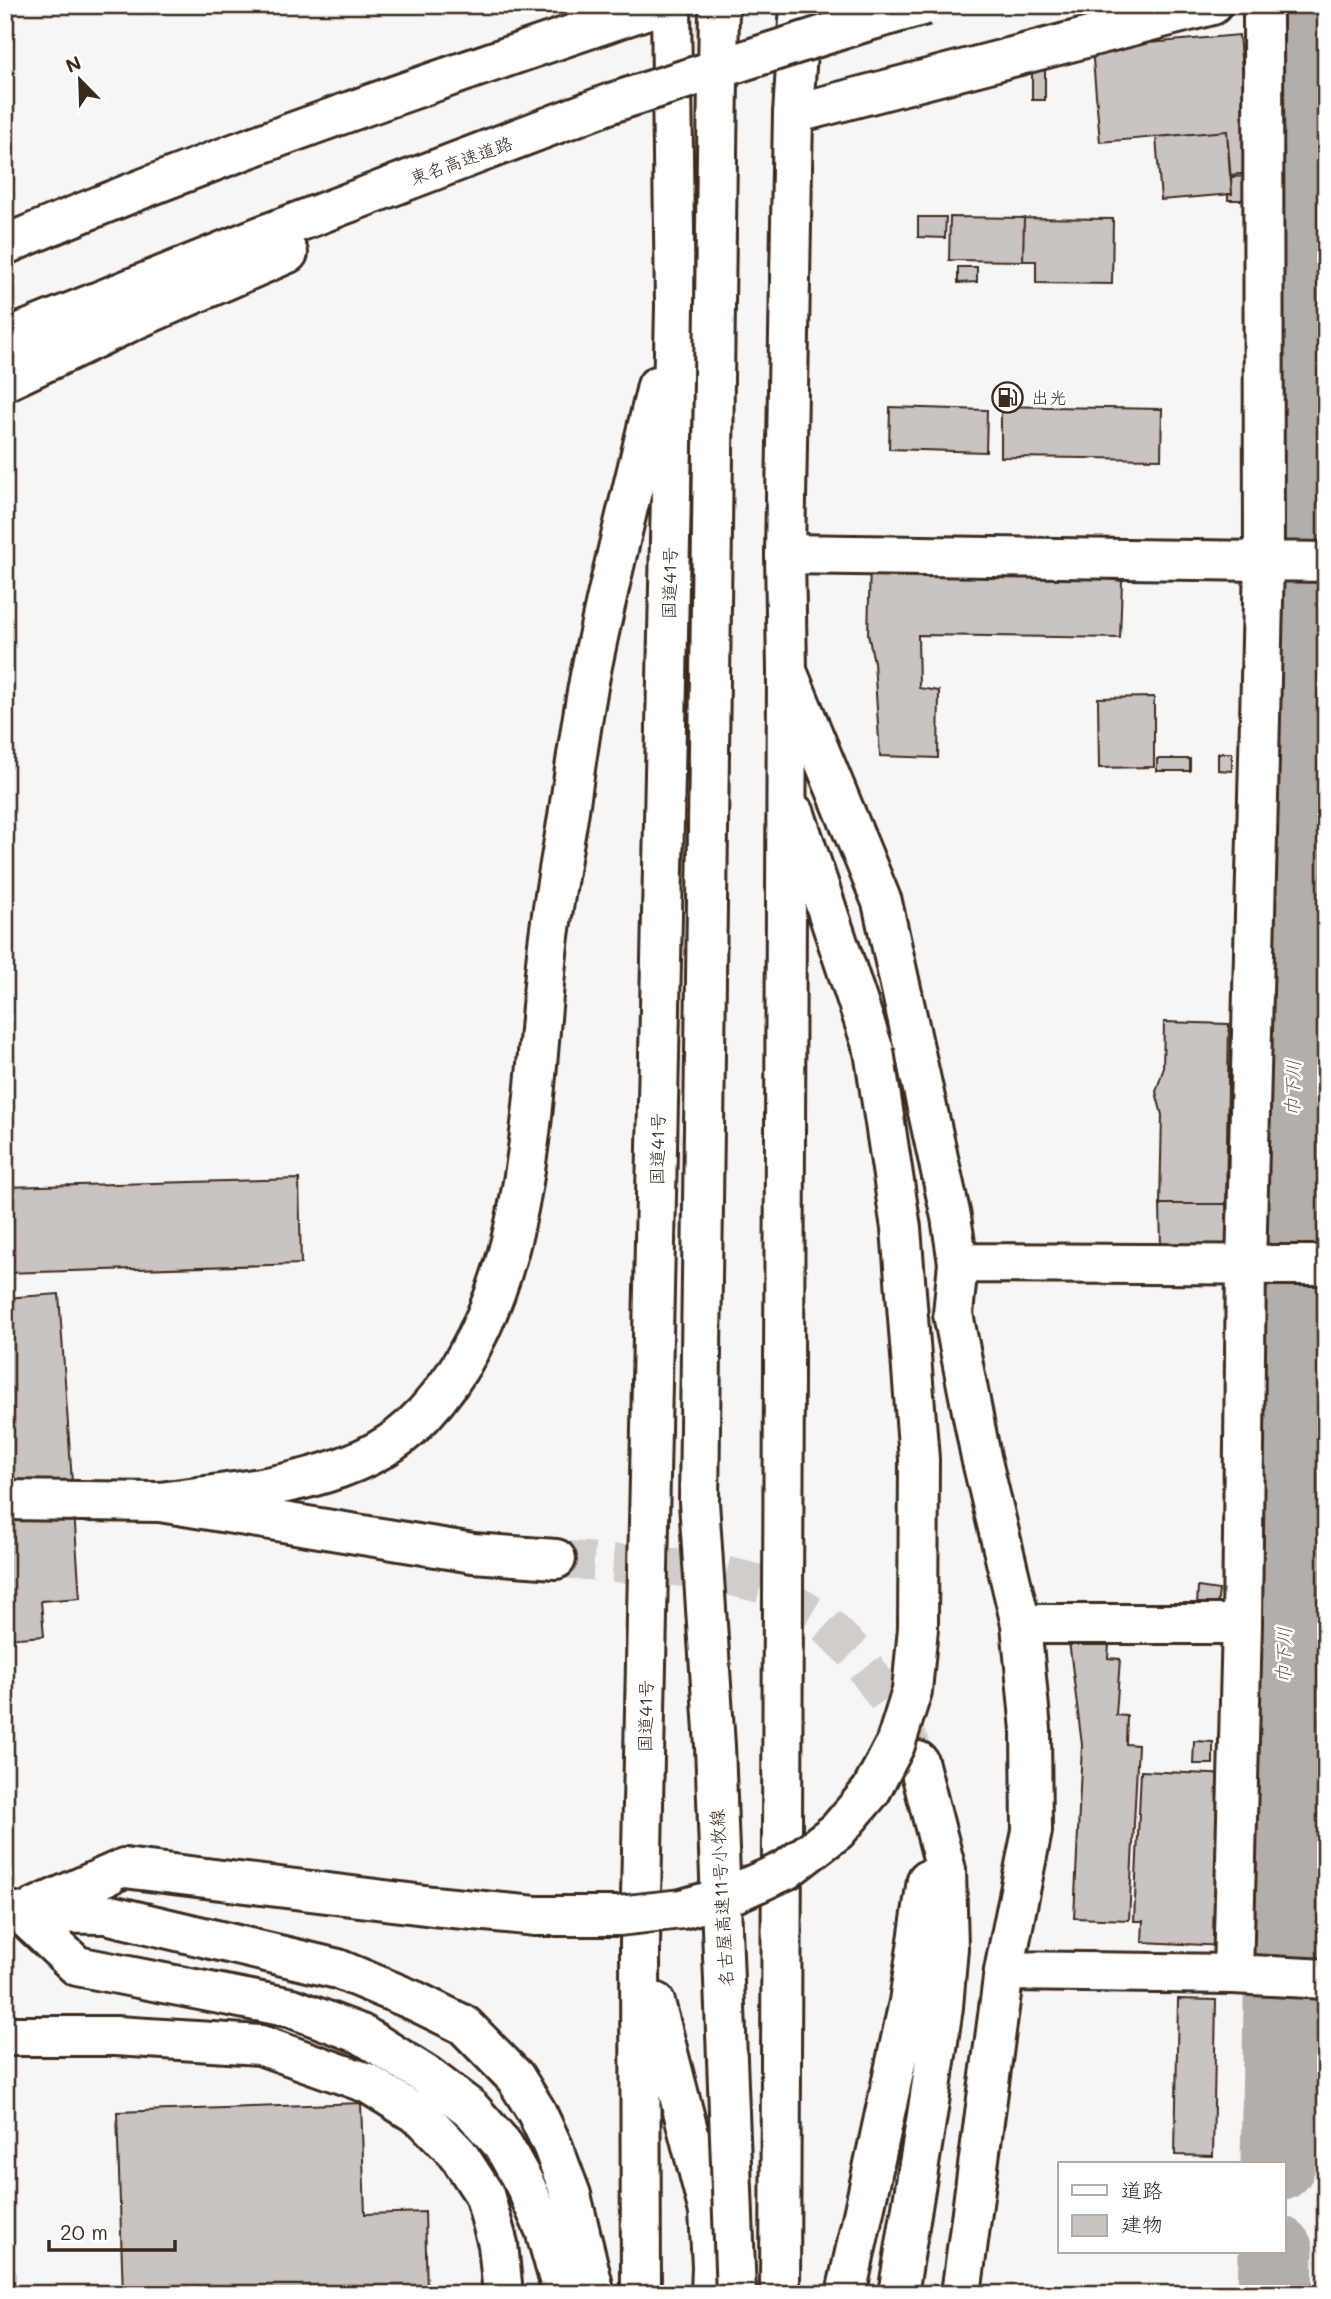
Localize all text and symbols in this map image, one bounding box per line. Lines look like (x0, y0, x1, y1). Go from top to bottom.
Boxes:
north arrow (46, 46, 116, 116)
text: N (62, 50, 85, 78)
street label: 東名高速道路 (406, 130, 516, 190)
fuel station icon: 出光 (991, 380, 1025, 414)
place label: 出光 (1031, 385, 1067, 409)
street label: 国道41号 (656, 546, 682, 620)
water label: 巾下川 (1279, 1059, 1305, 1117)
street label: 国道41号 (644, 1112, 670, 1186)
water label: 巾下川 (1270, 1626, 1296, 1684)
street label: 国道41号 (632, 1679, 658, 1753)
street label: 名古屋高速11号小牧線 (704, 1808, 738, 1988)
legend (1058, 2162, 1286, 2254)
text: 道路 (1121, 2176, 1163, 2203)
scale bar (49, 2208, 175, 2252)
text: 建物 (1121, 2210, 1163, 2237)
text: 20 m (60, 2218, 108, 2245)

